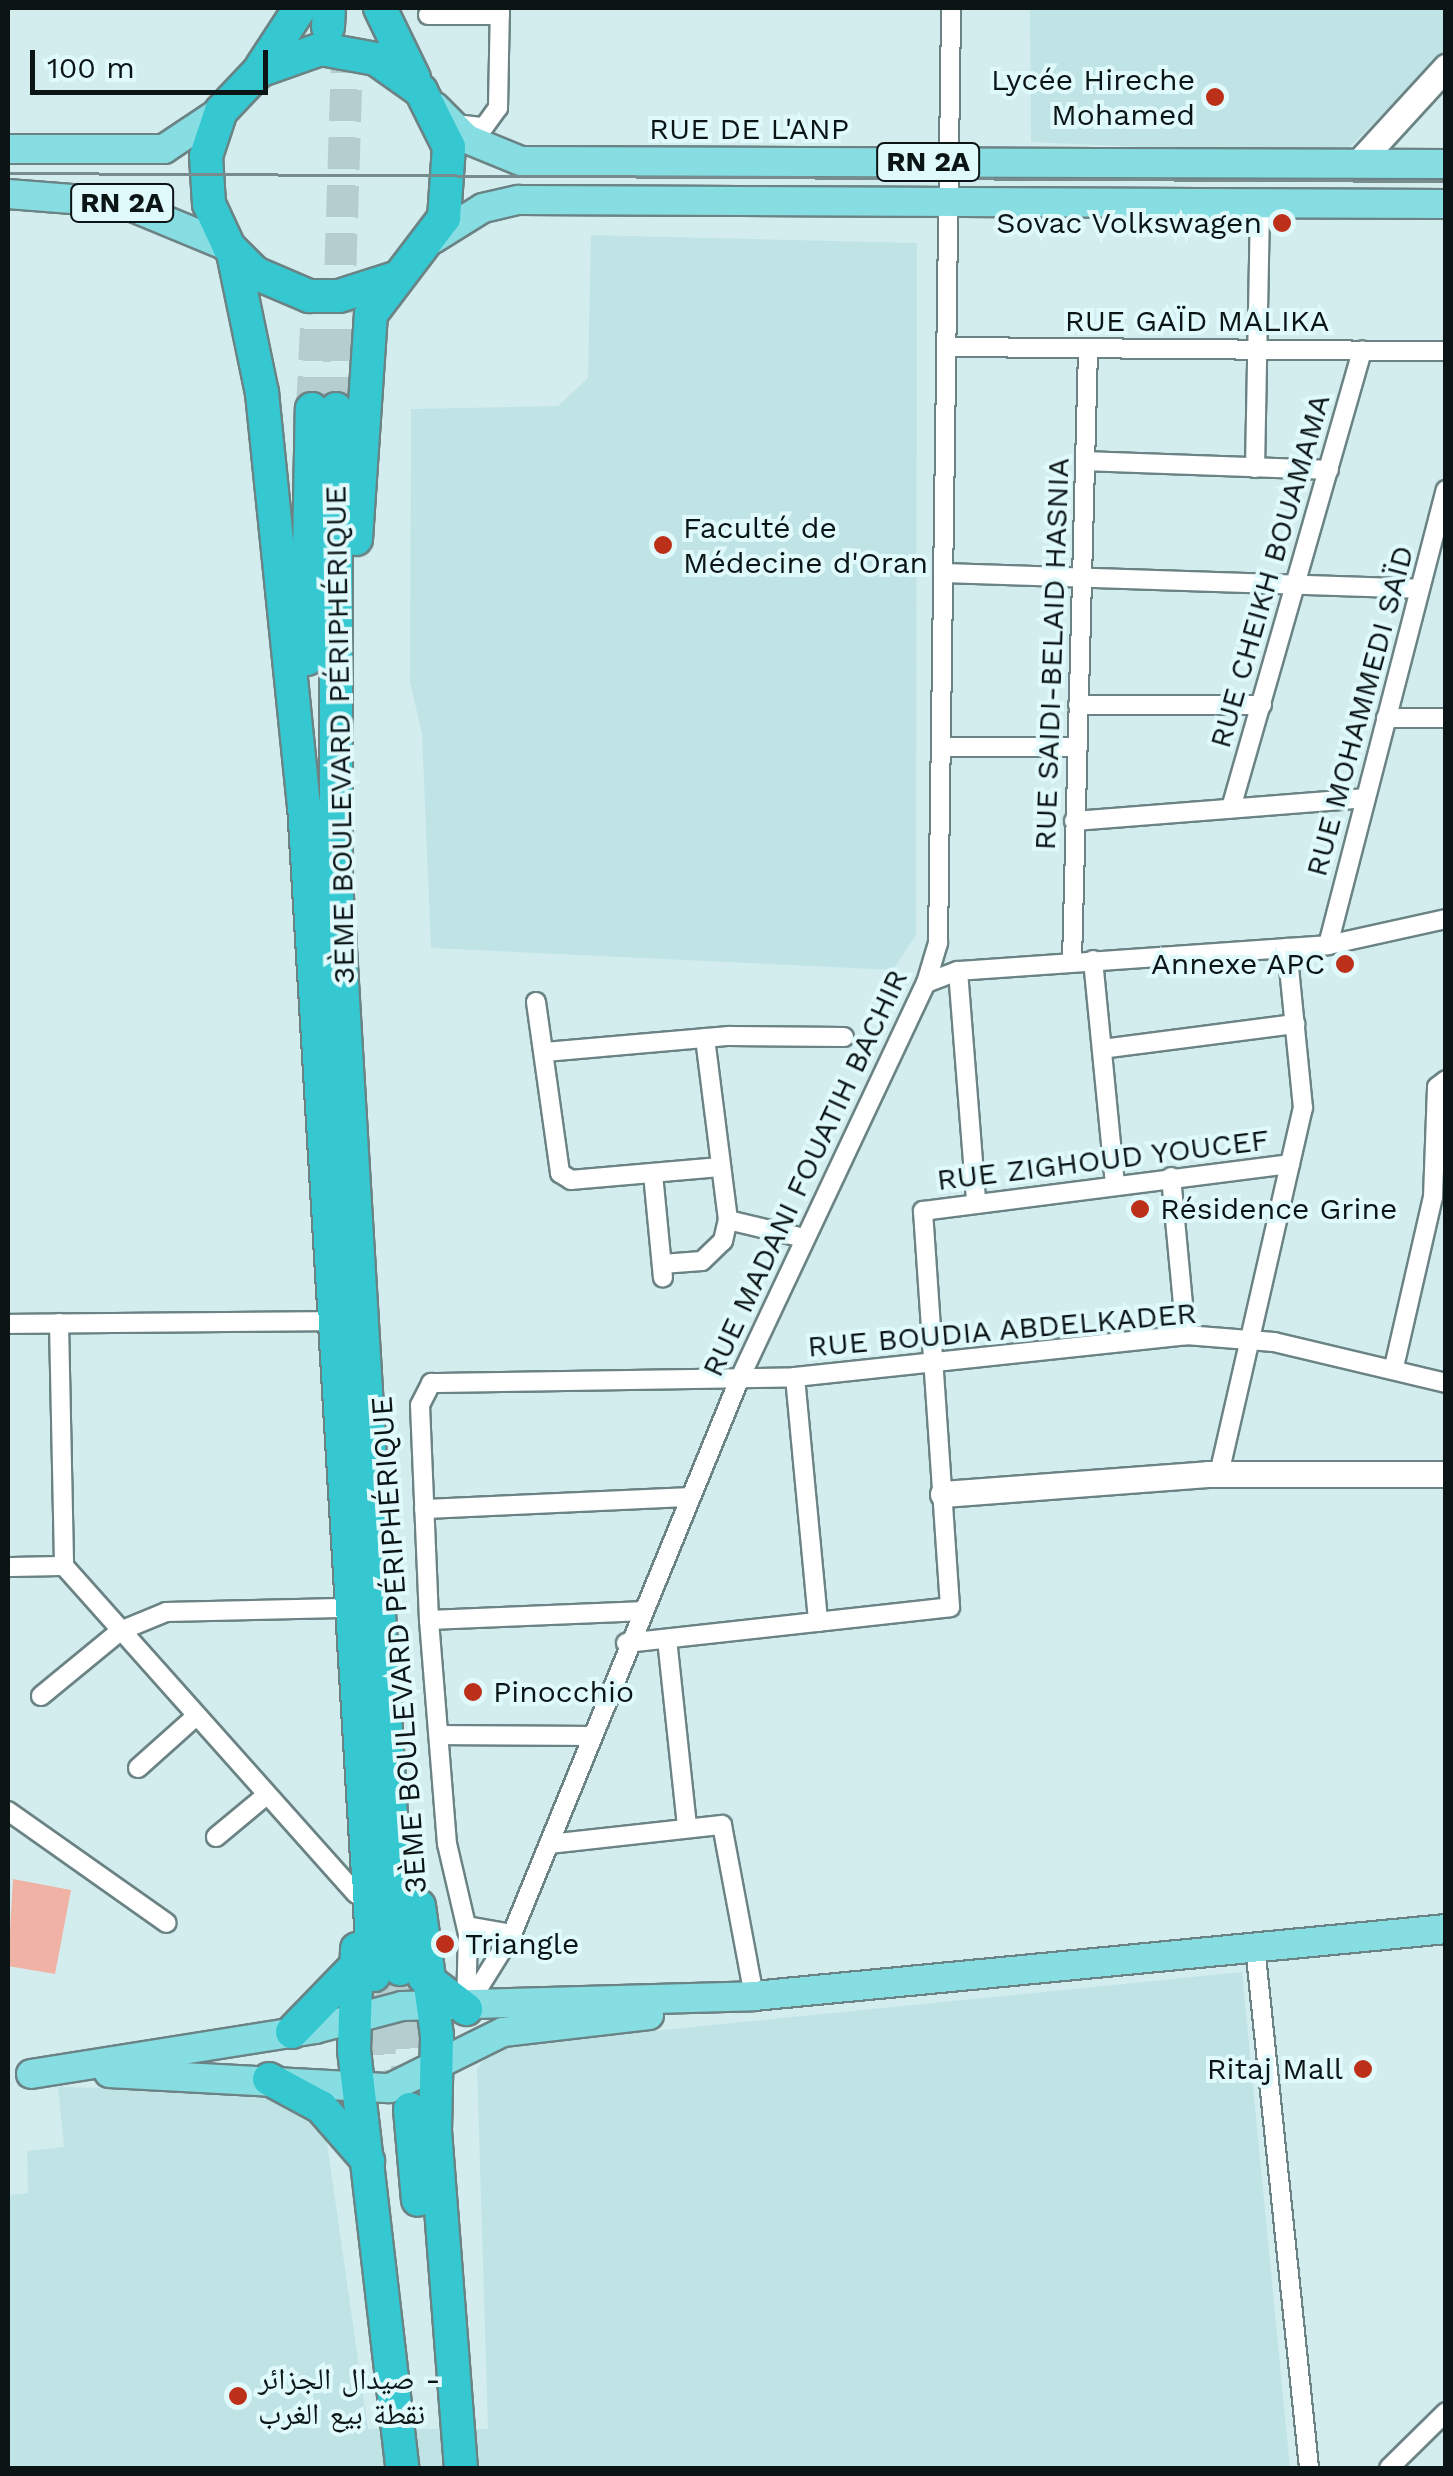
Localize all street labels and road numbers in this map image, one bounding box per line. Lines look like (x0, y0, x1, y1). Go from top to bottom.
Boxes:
street label: RUE DE L'ANP (649, 111, 849, 147)
road number: RN 2A (876, 139, 980, 185)
road number: RN 2A (70, 180, 174, 226)
street label: RUE GAÏD MALIKA (1065, 303, 1329, 339)
street label: RUE CHEIKH BOUAMAMA (1202, 390, 1338, 752)
street label: RUE SAIDI-BELAID HASNIA (1027, 457, 1077, 851)
street label: 3ÈME BOULEVARD PÉRIPHÉRIQUE (318, 485, 362, 985)
street label: RUE MOHAMMEDI SAÏD (1299, 542, 1421, 880)
street label: RUE MADANI FOUATIH BACHIR (695, 964, 915, 1382)
street label: RUE ZIGHOUD YOUCEF (934, 1122, 1272, 1198)
street label: RUE BOUDIA ABDELKADER (805, 1295, 1199, 1365)
street label: 3ÈME BOULEVARD PÉRIPHÉRIQUE (364, 1395, 434, 1895)

